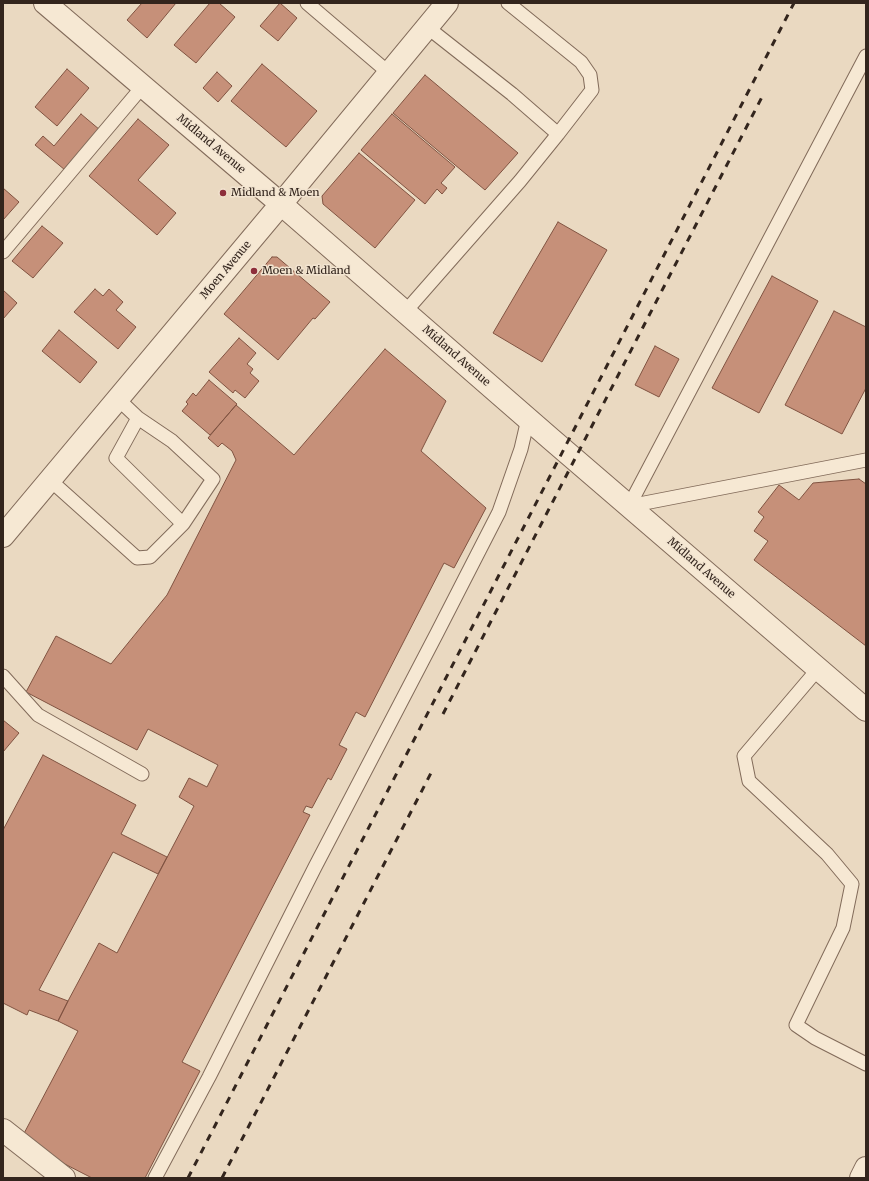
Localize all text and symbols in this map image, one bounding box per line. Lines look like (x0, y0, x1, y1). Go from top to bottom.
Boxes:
street label: Midland Avenue (174, 111, 248, 177)
place label: Midland & Moen (231, 186, 319, 200)
marker: Midland & Moen (218, 188, 228, 198)
street label: Moen Avenue (198, 238, 254, 302)
place label: Moen & Midland (262, 264, 350, 278)
marker: Moen & Midland (249, 266, 259, 276)
street label: Midland Avenue (419, 323, 493, 389)
street label: Midland Avenue (664, 535, 738, 601)

